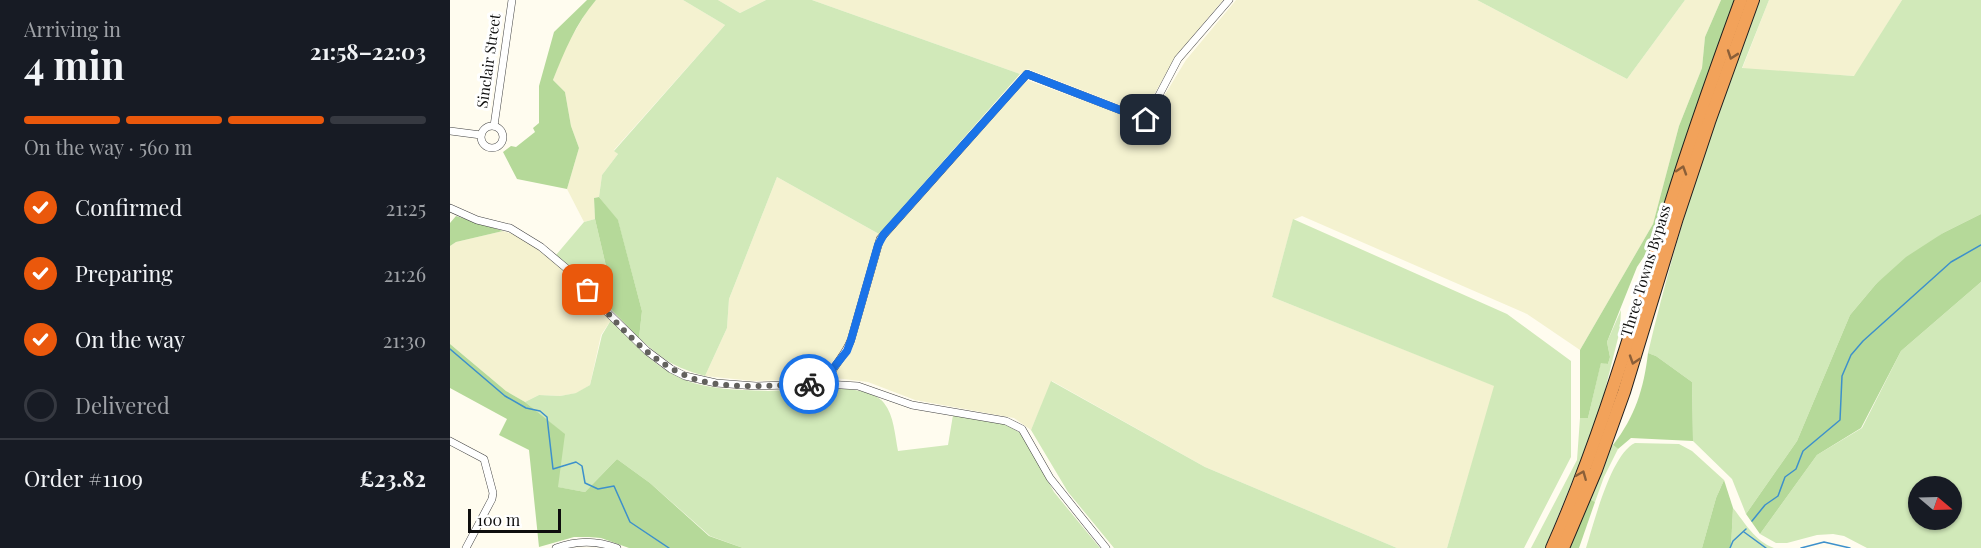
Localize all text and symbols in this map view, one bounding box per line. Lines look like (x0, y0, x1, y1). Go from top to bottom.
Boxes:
street label: Sinclair Street (471, 12, 505, 109)
text: Arriving in (24, 15, 121, 42)
text: 21:58–22:03 (310, 36, 426, 66)
text: 4 min (24, 38, 125, 90)
one-way arrow (1727, 49, 1740, 60)
pin (1120, 94, 1171, 145)
icon: home (1129, 103, 1162, 136)
text: On the way · 560 m (24, 133, 192, 160)
one-way arrow (1674, 165, 1687, 176)
icon: check (24, 191, 57, 224)
text: Confirmed (75, 192, 182, 222)
text: 21:25 (386, 194, 426, 221)
street label: Three Towns Bypass (1615, 202, 1675, 339)
icon: check (24, 257, 57, 290)
text: Preparing (75, 258, 173, 288)
text: 21:26 (384, 260, 426, 287)
pin (562, 264, 613, 315)
icon: bag (571, 273, 604, 306)
icon: check (24, 323, 57, 356)
text: On the way (75, 324, 185, 354)
text: 21:30 (383, 326, 426, 353)
courier (779, 354, 839, 414)
one-way arrow (1629, 354, 1641, 365)
icon: bike (793, 368, 826, 401)
text: Delivered (75, 390, 170, 420)
text: Order #1109 (24, 463, 143, 493)
text: £23.82 (359, 463, 426, 493)
one-way arrow (1575, 470, 1587, 481)
north arrow (1908, 476, 1962, 530)
map controls (1908, 476, 1962, 530)
scale bar (468, 506, 561, 534)
text: 100 m (477, 509, 520, 530)

